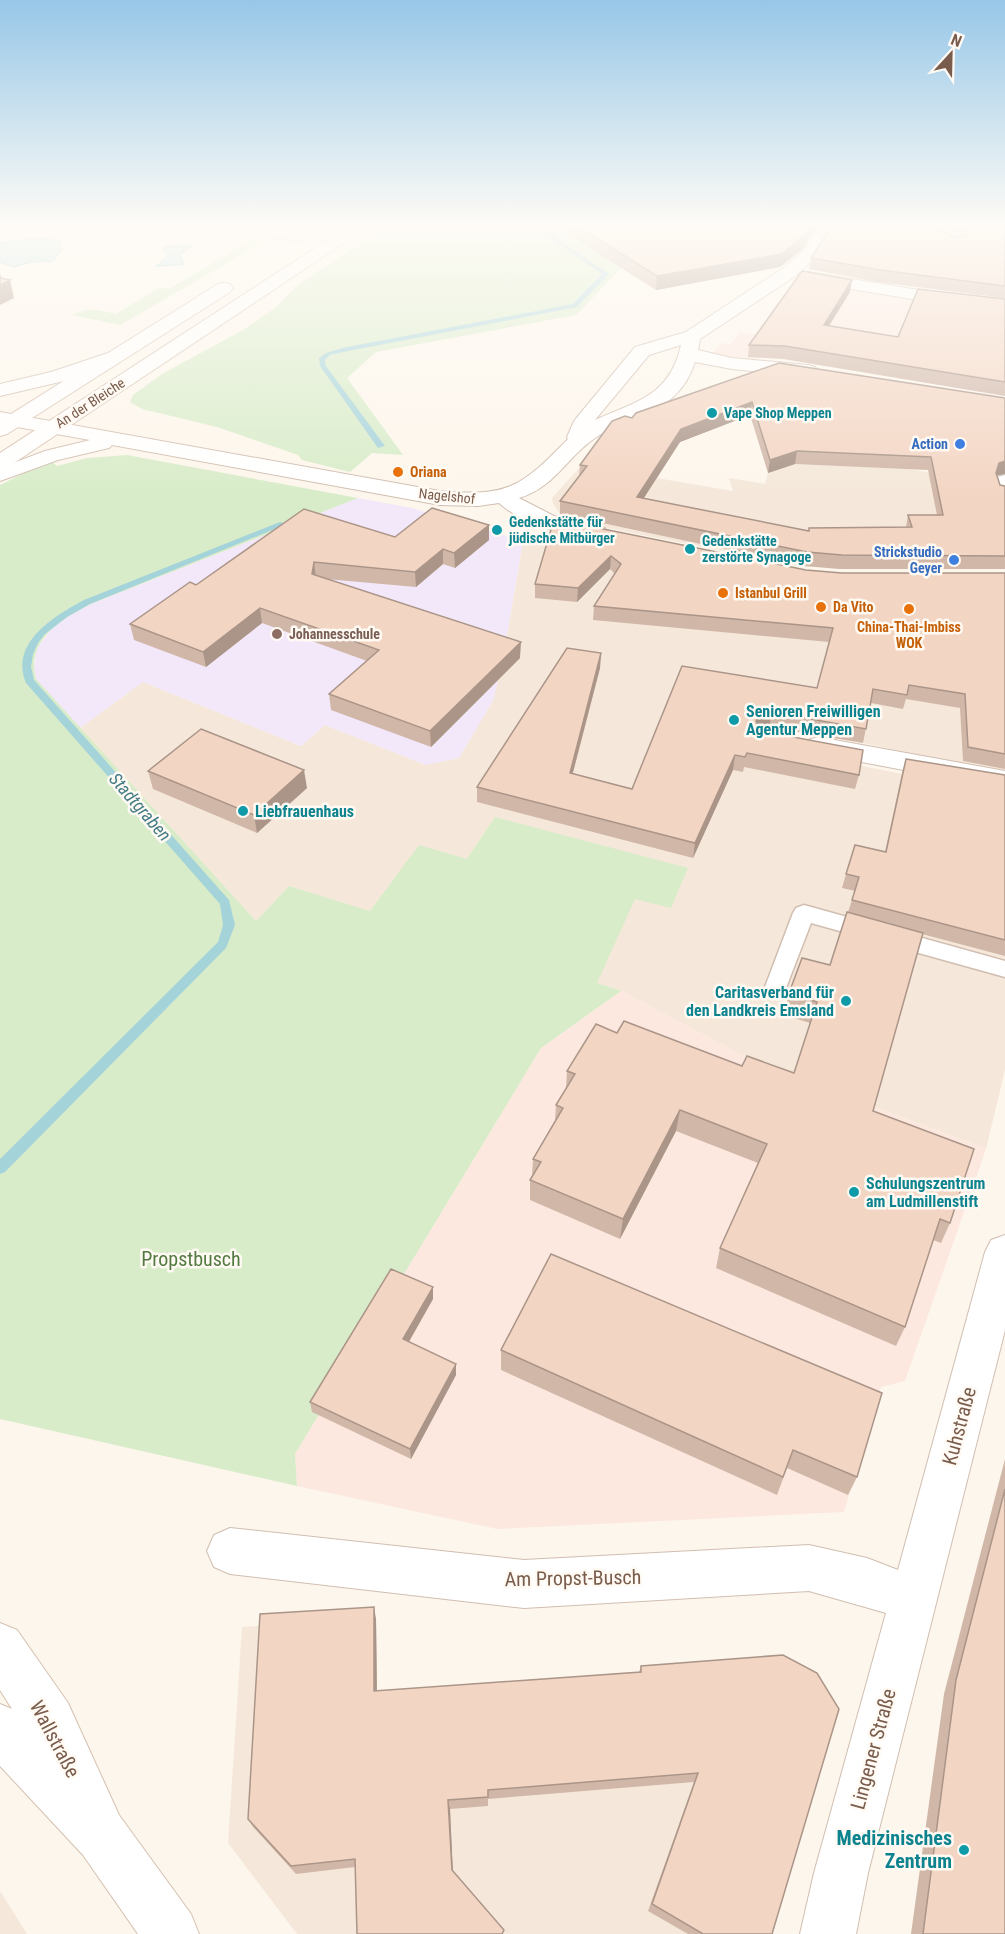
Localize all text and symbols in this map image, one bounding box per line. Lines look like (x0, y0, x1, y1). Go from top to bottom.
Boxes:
north arrow (921, 24, 981, 84)
text: N (948, 30, 965, 51)
street label: An der Bleiche (52, 374, 128, 431)
place label: Vape Shop Meppen (724, 405, 832, 421)
marker: Vape Shop Meppen (705, 406, 719, 420)
place label: Action (912, 436, 948, 452)
marker: Action (953, 437, 967, 451)
place label: Oriana (410, 464, 447, 480)
marker: Oriana (391, 465, 405, 479)
street label: Nagelshof (418, 485, 477, 507)
place label: Gedenkstätte für jüdische Mitbürger (508, 514, 615, 546)
marker: Gedenkstätte für jüdische Mitbürger (490, 523, 504, 537)
place label: Gedenkstätte zerstörte Synagoge (702, 533, 812, 565)
marker: Gedenkstätte zerstörte Synagoge (683, 542, 697, 556)
place label: Strickstudio Geyer (874, 544, 942, 576)
marker: Strickstudio Geyer (947, 553, 961, 567)
place label: Istanbul Grill (735, 585, 807, 601)
marker: Istanbul Grill (716, 586, 730, 600)
place label: Da Vito (833, 599, 873, 615)
marker: Da Vito (814, 600, 828, 614)
marker: China-Thai-Imbiss WOK (902, 602, 916, 616)
place label: China-Thai-Imbiss WOK (857, 619, 961, 651)
place label: Johannesschule (289, 626, 380, 642)
marker: Johannesschule (270, 627, 284, 641)
place label: Senioren Freiwilligen Agentur Meppen (746, 702, 881, 739)
marker: Senioren Freiwilligen Agentur Meppen (727, 713, 741, 727)
water label: Stadtgraben (105, 768, 176, 845)
place label: Liebfrauenhaus (255, 802, 354, 821)
marker: Liebfrauenhaus (236, 804, 250, 818)
place label: Caritasverband für den Landkreis Emsland (686, 983, 834, 1020)
marker: Caritasverband für den Landkreis Emsland (839, 994, 853, 1008)
place label: Schulungszentrum am Ludmillenstift (866, 1174, 986, 1211)
marker: Schulungszentrum am Ludmillenstift (847, 1185, 861, 1199)
park label: Propstbusch (141, 1247, 241, 1271)
street label: Kuhstraße (937, 1384, 981, 1468)
street label: Am Propst-Busch (504, 1565, 642, 1591)
street label: Lingener Straße (845, 1686, 901, 1812)
street label: Wallstraße (25, 1696, 85, 1782)
place label: Medizinisches Zentrum (837, 1826, 952, 1873)
marker: Medizinisches Zentrum (957, 1843, 971, 1857)

